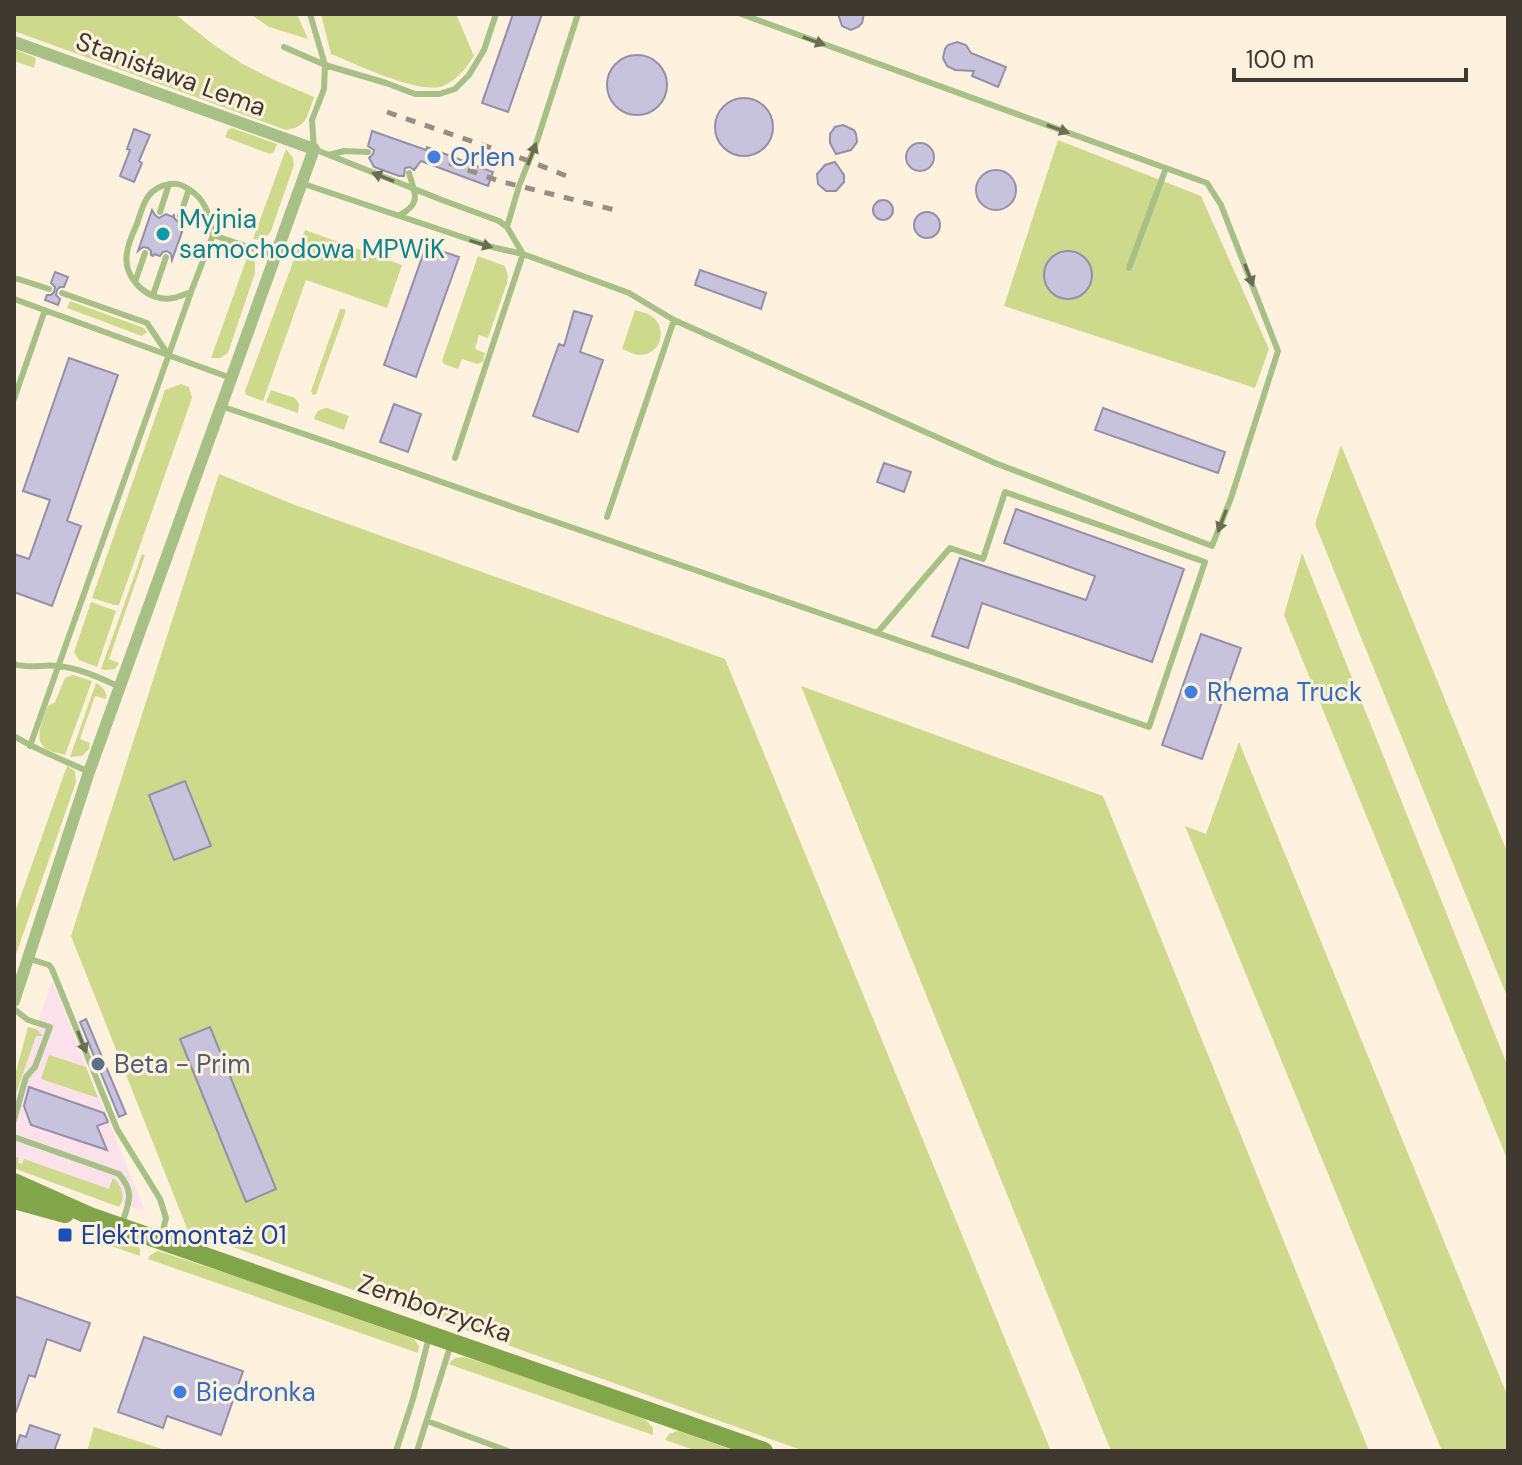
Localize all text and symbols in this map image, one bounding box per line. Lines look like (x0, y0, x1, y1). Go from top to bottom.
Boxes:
street label: Stanisława Lema (71, 24, 271, 124)
scale bar (1234, 32, 1466, 82)
one-way arrow (802, 35, 826, 47)
text: 100 m (1246, 44, 1314, 75)
one-way arrow (1047, 123, 1071, 136)
place label: Orlen (450, 140, 515, 174)
one-way arrow (526, 142, 539, 166)
marker: Orlen (425, 148, 443, 166)
one-way arrow (371, 170, 395, 183)
place label: Myjnia samochodowa MPWiK (179, 202, 445, 266)
marker: Myjnia samochodowa MPWiK (154, 225, 172, 243)
one-way arrow (469, 238, 493, 250)
one-way arrow (1242, 263, 1255, 287)
one-way arrow (1215, 509, 1228, 533)
place label: Rhema Truck (1207, 675, 1362, 709)
marker: Rhema Truck (1182, 683, 1200, 701)
one-way arrow (75, 1030, 88, 1054)
place label: Beta - Prim (114, 1047, 250, 1081)
marker: Beta - Prim (89, 1055, 107, 1073)
place label: Elektromontaż 01 (81, 1218, 287, 1252)
marker: Elektromontaż 01 (56, 1226, 74, 1244)
street label: Zemborzycka (354, 1266, 516, 1350)
place label: Biedronka (196, 1375, 316, 1409)
marker: Biedronka (171, 1383, 189, 1401)

